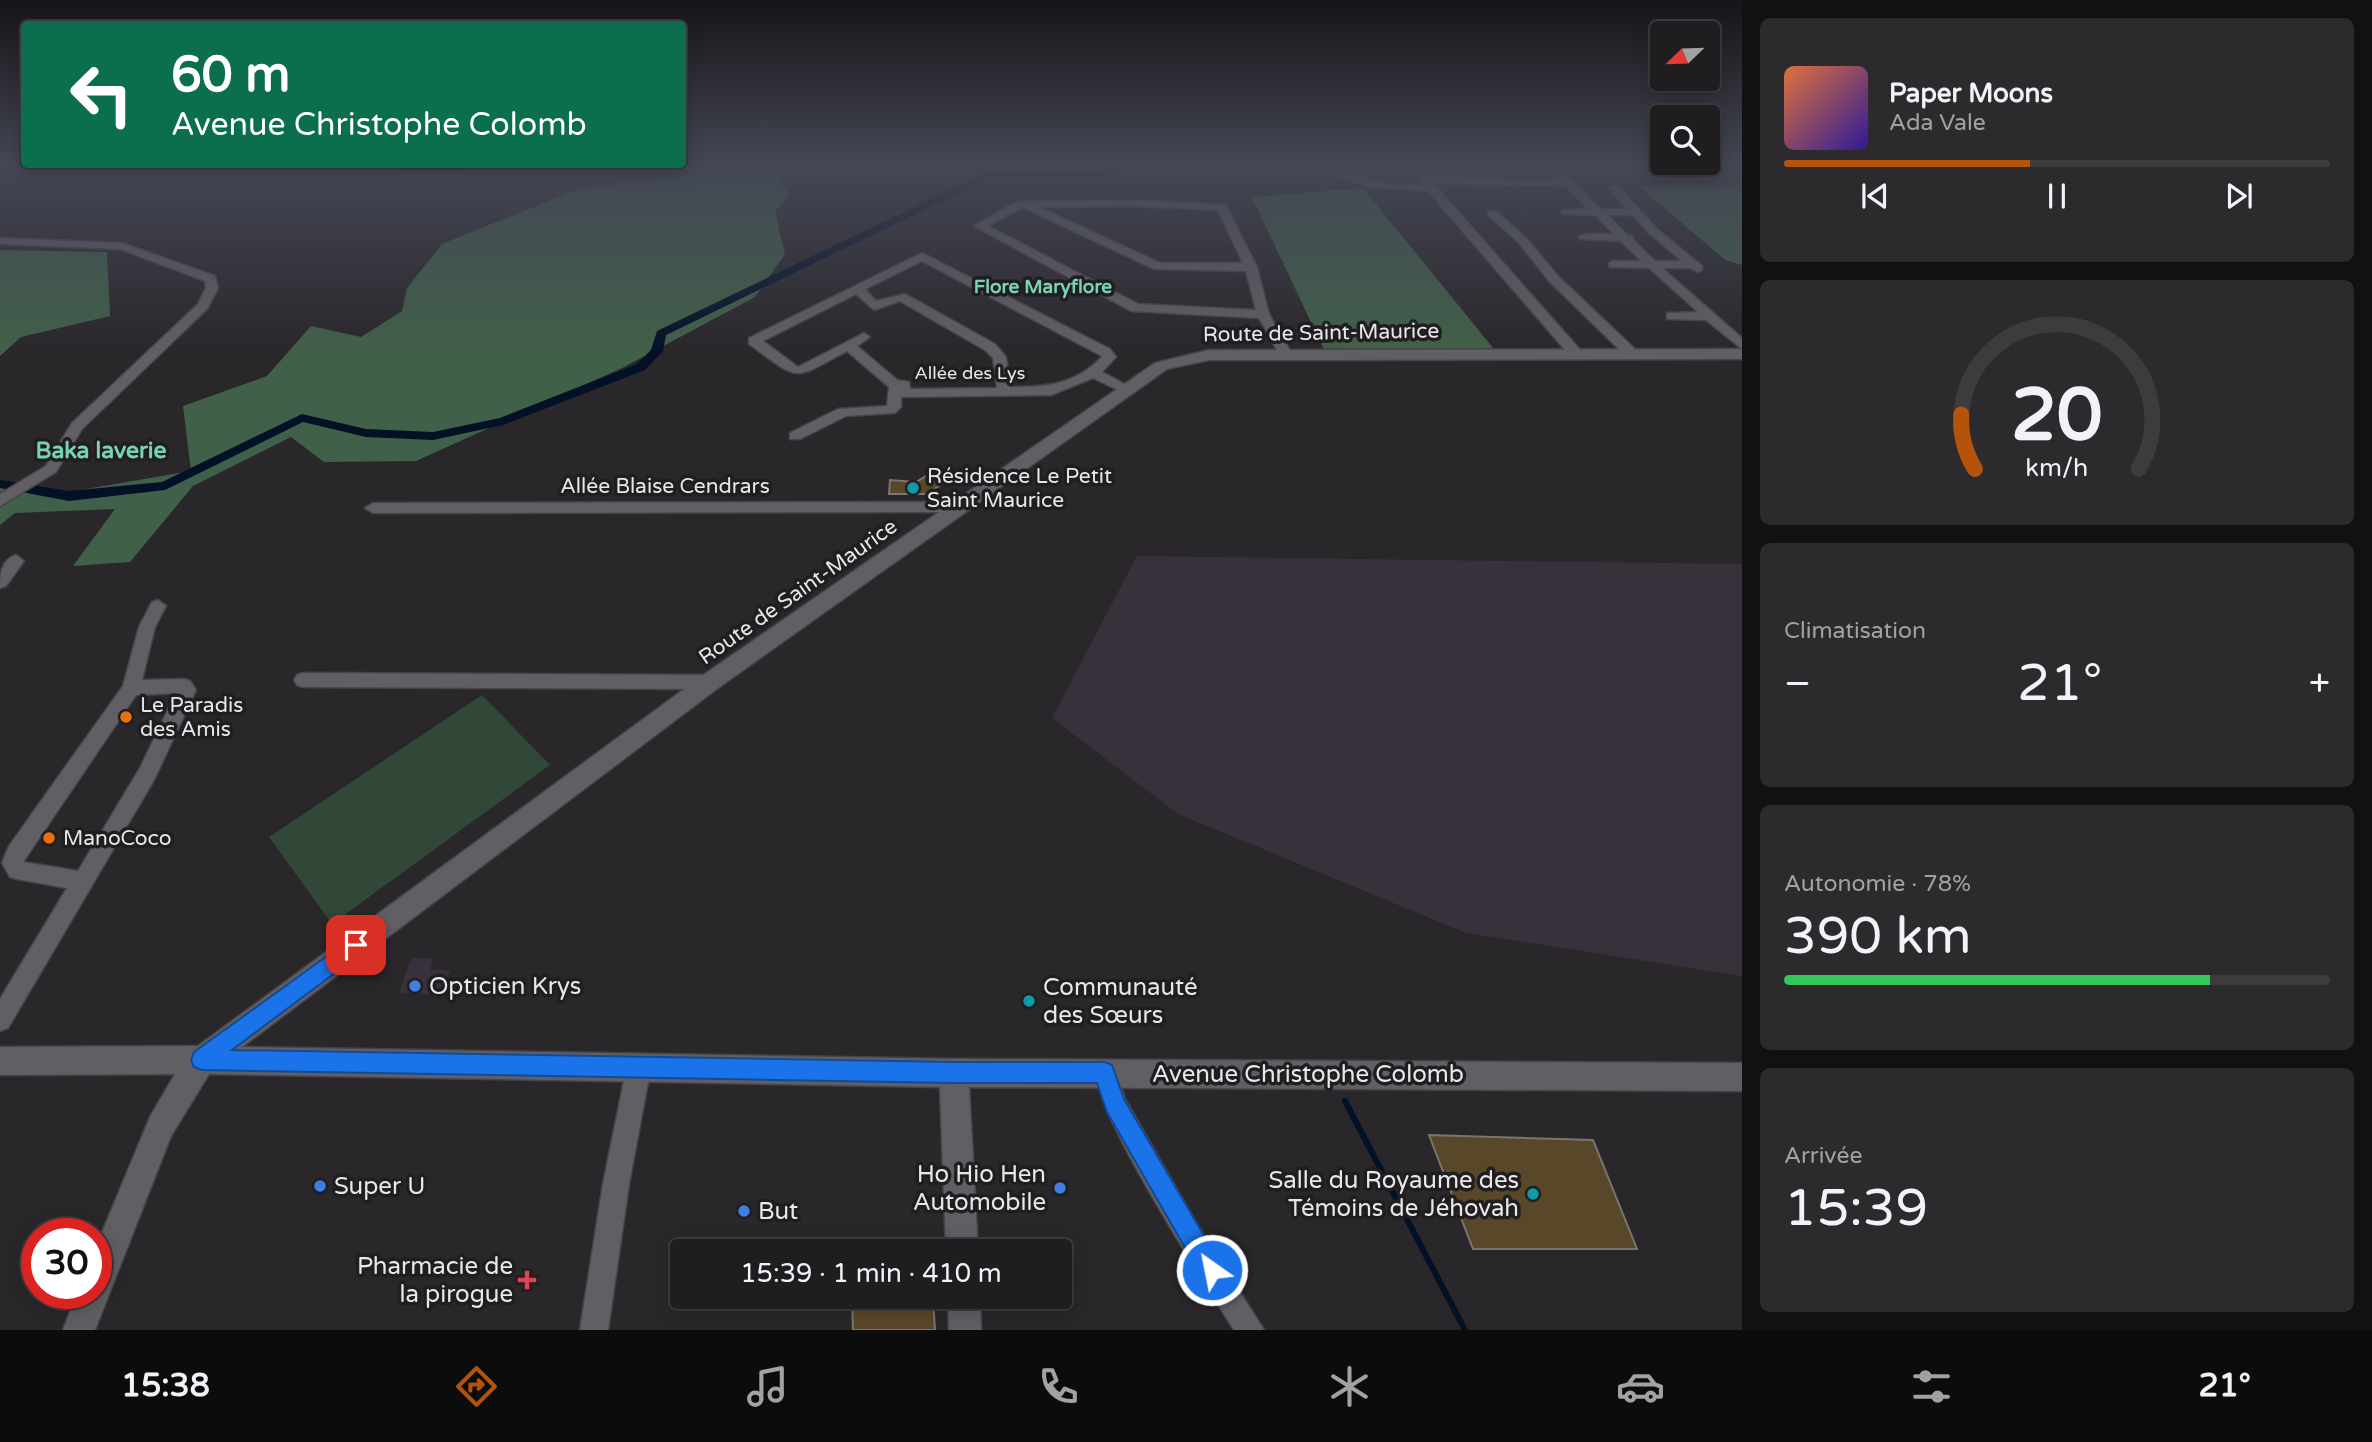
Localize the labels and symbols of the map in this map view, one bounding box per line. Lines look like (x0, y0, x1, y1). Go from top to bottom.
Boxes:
north arrow (1650, 21, 1720, 91)
district label: Flore Maryflore (974, 276, 1112, 299)
street label: Route de Saint-Maurice (1203, 318, 1440, 348)
street label: Allée des Lys (915, 362, 1025, 384)
district label: Baka laverie (35, 437, 167, 465)
place label: Résidence Le Petit Saint Maurice (927, 464, 1112, 513)
street label: Allée Blaise Cendrars (560, 474, 770, 499)
marker: Résidence Le Petit Saint Maurice (905, 480, 921, 496)
street label: Route de Saint-Maurice (694, 514, 902, 670)
place label: Le Paradis des Amis (140, 693, 243, 742)
marker: Le Paradis des Amis (118, 709, 134, 725)
place label: ManoCoco (63, 826, 171, 851)
marker: ManoCoco (41, 830, 57, 846)
pin (326, 915, 386, 975)
place label: Opticien Krys (429, 972, 581, 1001)
place label: Communauté des Sœurs (1043, 973, 1198, 1030)
marker: Opticien Krys (407, 978, 423, 994)
marker: Communauté des Sœurs (1021, 993, 1037, 1009)
street label: Avenue Christophe Colomb (1152, 1060, 1464, 1089)
place label: Ho Hio Hen Automobile (913, 1160, 1046, 1217)
place label: Salle du Royaume des Témoins de Jéhovah (1269, 1166, 1519, 1223)
place label: Super U (334, 1172, 426, 1201)
marker: Super U (312, 1178, 328, 1194)
marker: Ho Hio Hen Automobile (1052, 1180, 1068, 1196)
marker: Salle du Royaume des Témoins de Jéhovah (1525, 1186, 1541, 1202)
place label: But (758, 1197, 798, 1226)
marker: But (736, 1203, 752, 1219)
speed limit sign: 30 (21, 1218, 112, 1309)
position arrow (1175, 1233, 1249, 1307)
place label: Pharmacie de la pirogue (357, 1252, 513, 1309)
marker: Pharmacie de la pirogue (519, 1272, 535, 1288)

